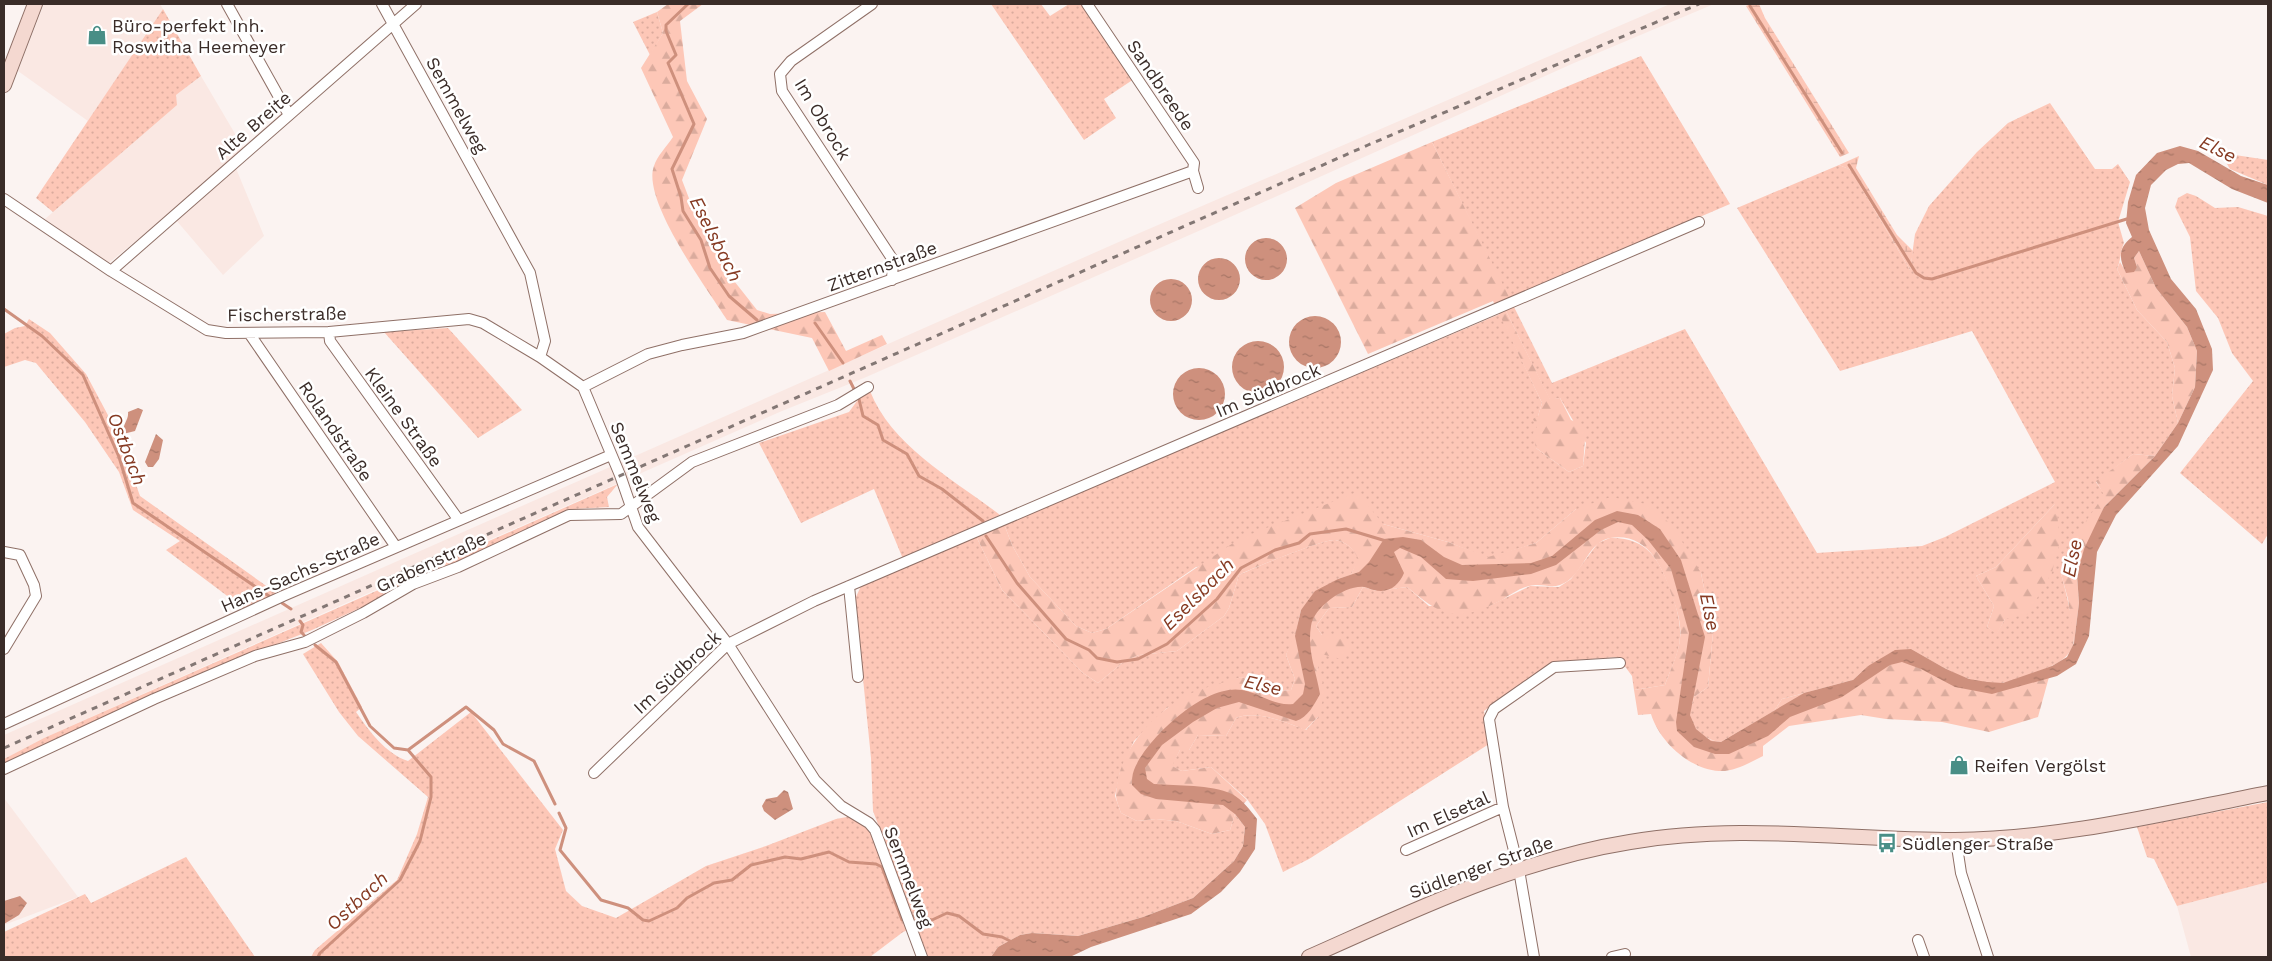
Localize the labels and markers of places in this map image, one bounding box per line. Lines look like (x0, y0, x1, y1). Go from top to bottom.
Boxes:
place label: Büro-perfekt Inh. Roswitha Heemeyer (112, 15, 286, 57)
shop icon: Büro-perfekt Inh. Roswitha Heemeyer (86, 24, 108, 46)
shop icon: Reifen Vergölst (1948, 754, 1970, 776)
place label: Reifen Vergölst (1974, 755, 2106, 776)
bus stop icon: Südlenger Straße (1876, 832, 1898, 854)
place label: Südlenger Straße (1902, 833, 2054, 854)

